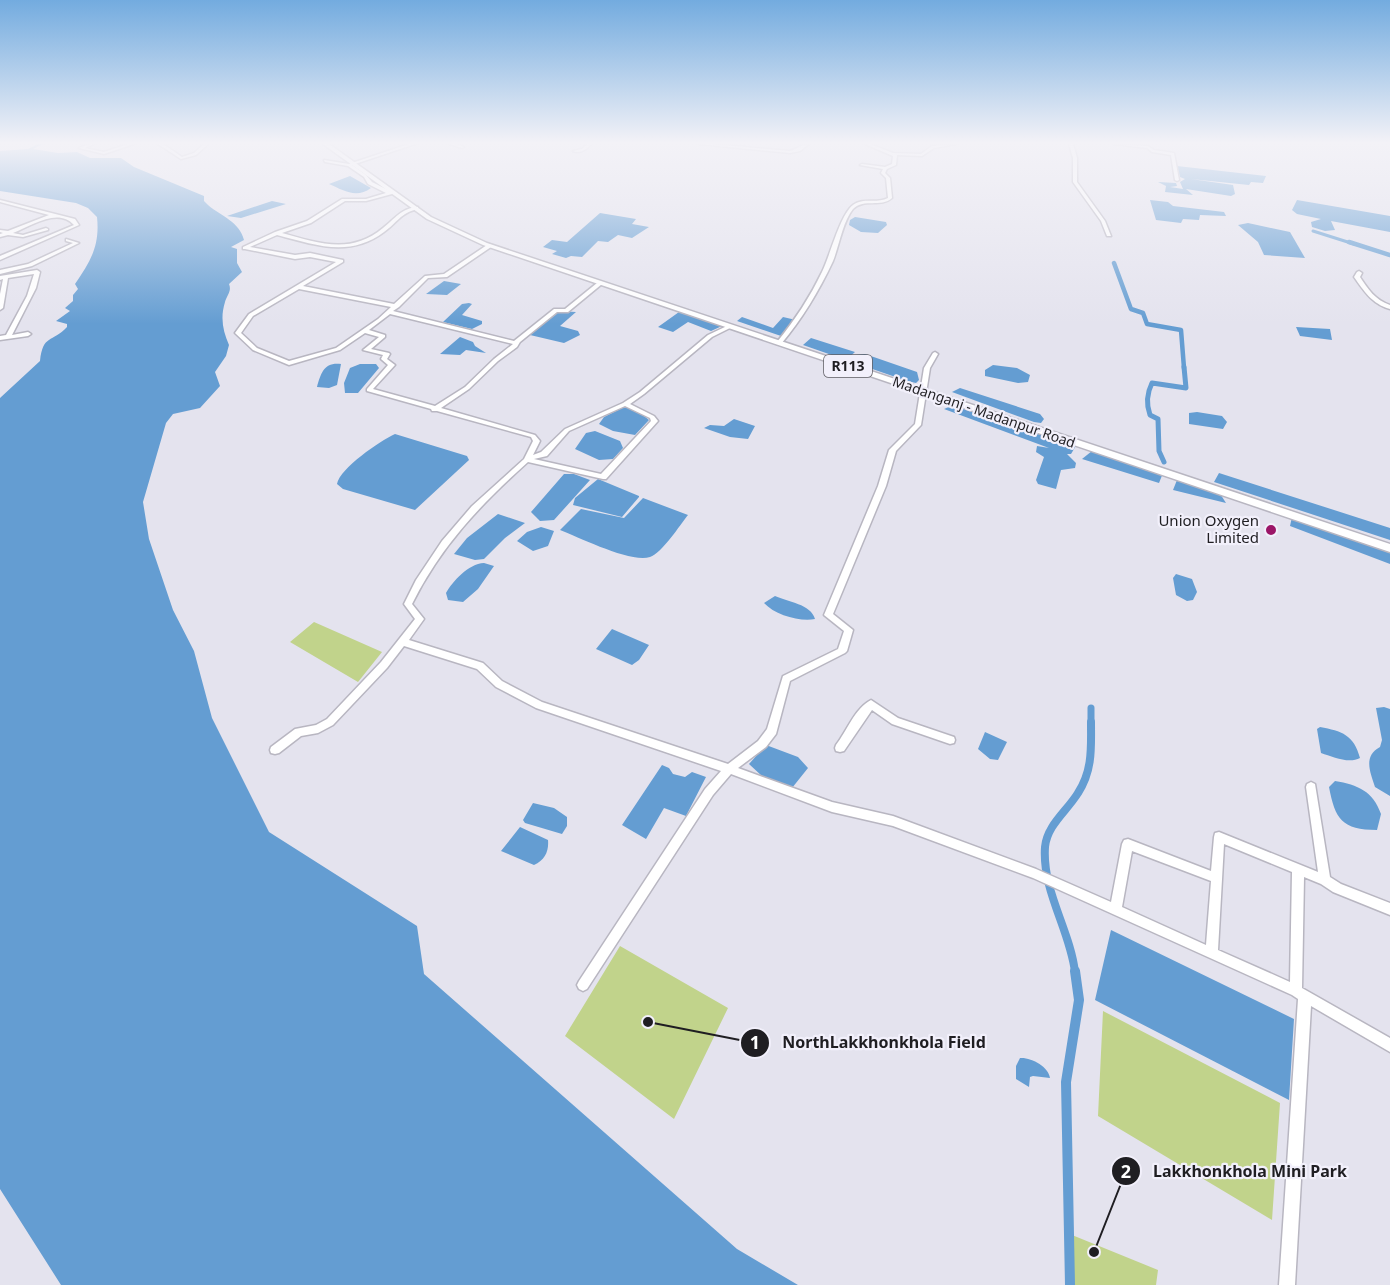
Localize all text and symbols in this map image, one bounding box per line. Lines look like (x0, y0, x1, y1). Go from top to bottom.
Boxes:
road number: R113 (824, 355, 872, 377)
street label: Madanganj - Madanpur Road (890, 371, 1078, 452)
place label: Union Oxygen Limited (1158, 510, 1259, 547)
marker: Union Oxygen Limited (1264, 523, 1278, 537)
callout: NorthLakkhonkhola Field (740, 1026, 998, 1060)
text: 1 (750, 1030, 760, 1054)
text: NorthLakkhonkhola Field (782, 1031, 986, 1053)
callout: Lakkhonkhola Mini Park (1111, 1154, 1358, 1188)
text: 2 (1121, 1159, 1131, 1183)
text: Lakkhonkhola Mini Park (1153, 1160, 1347, 1182)

